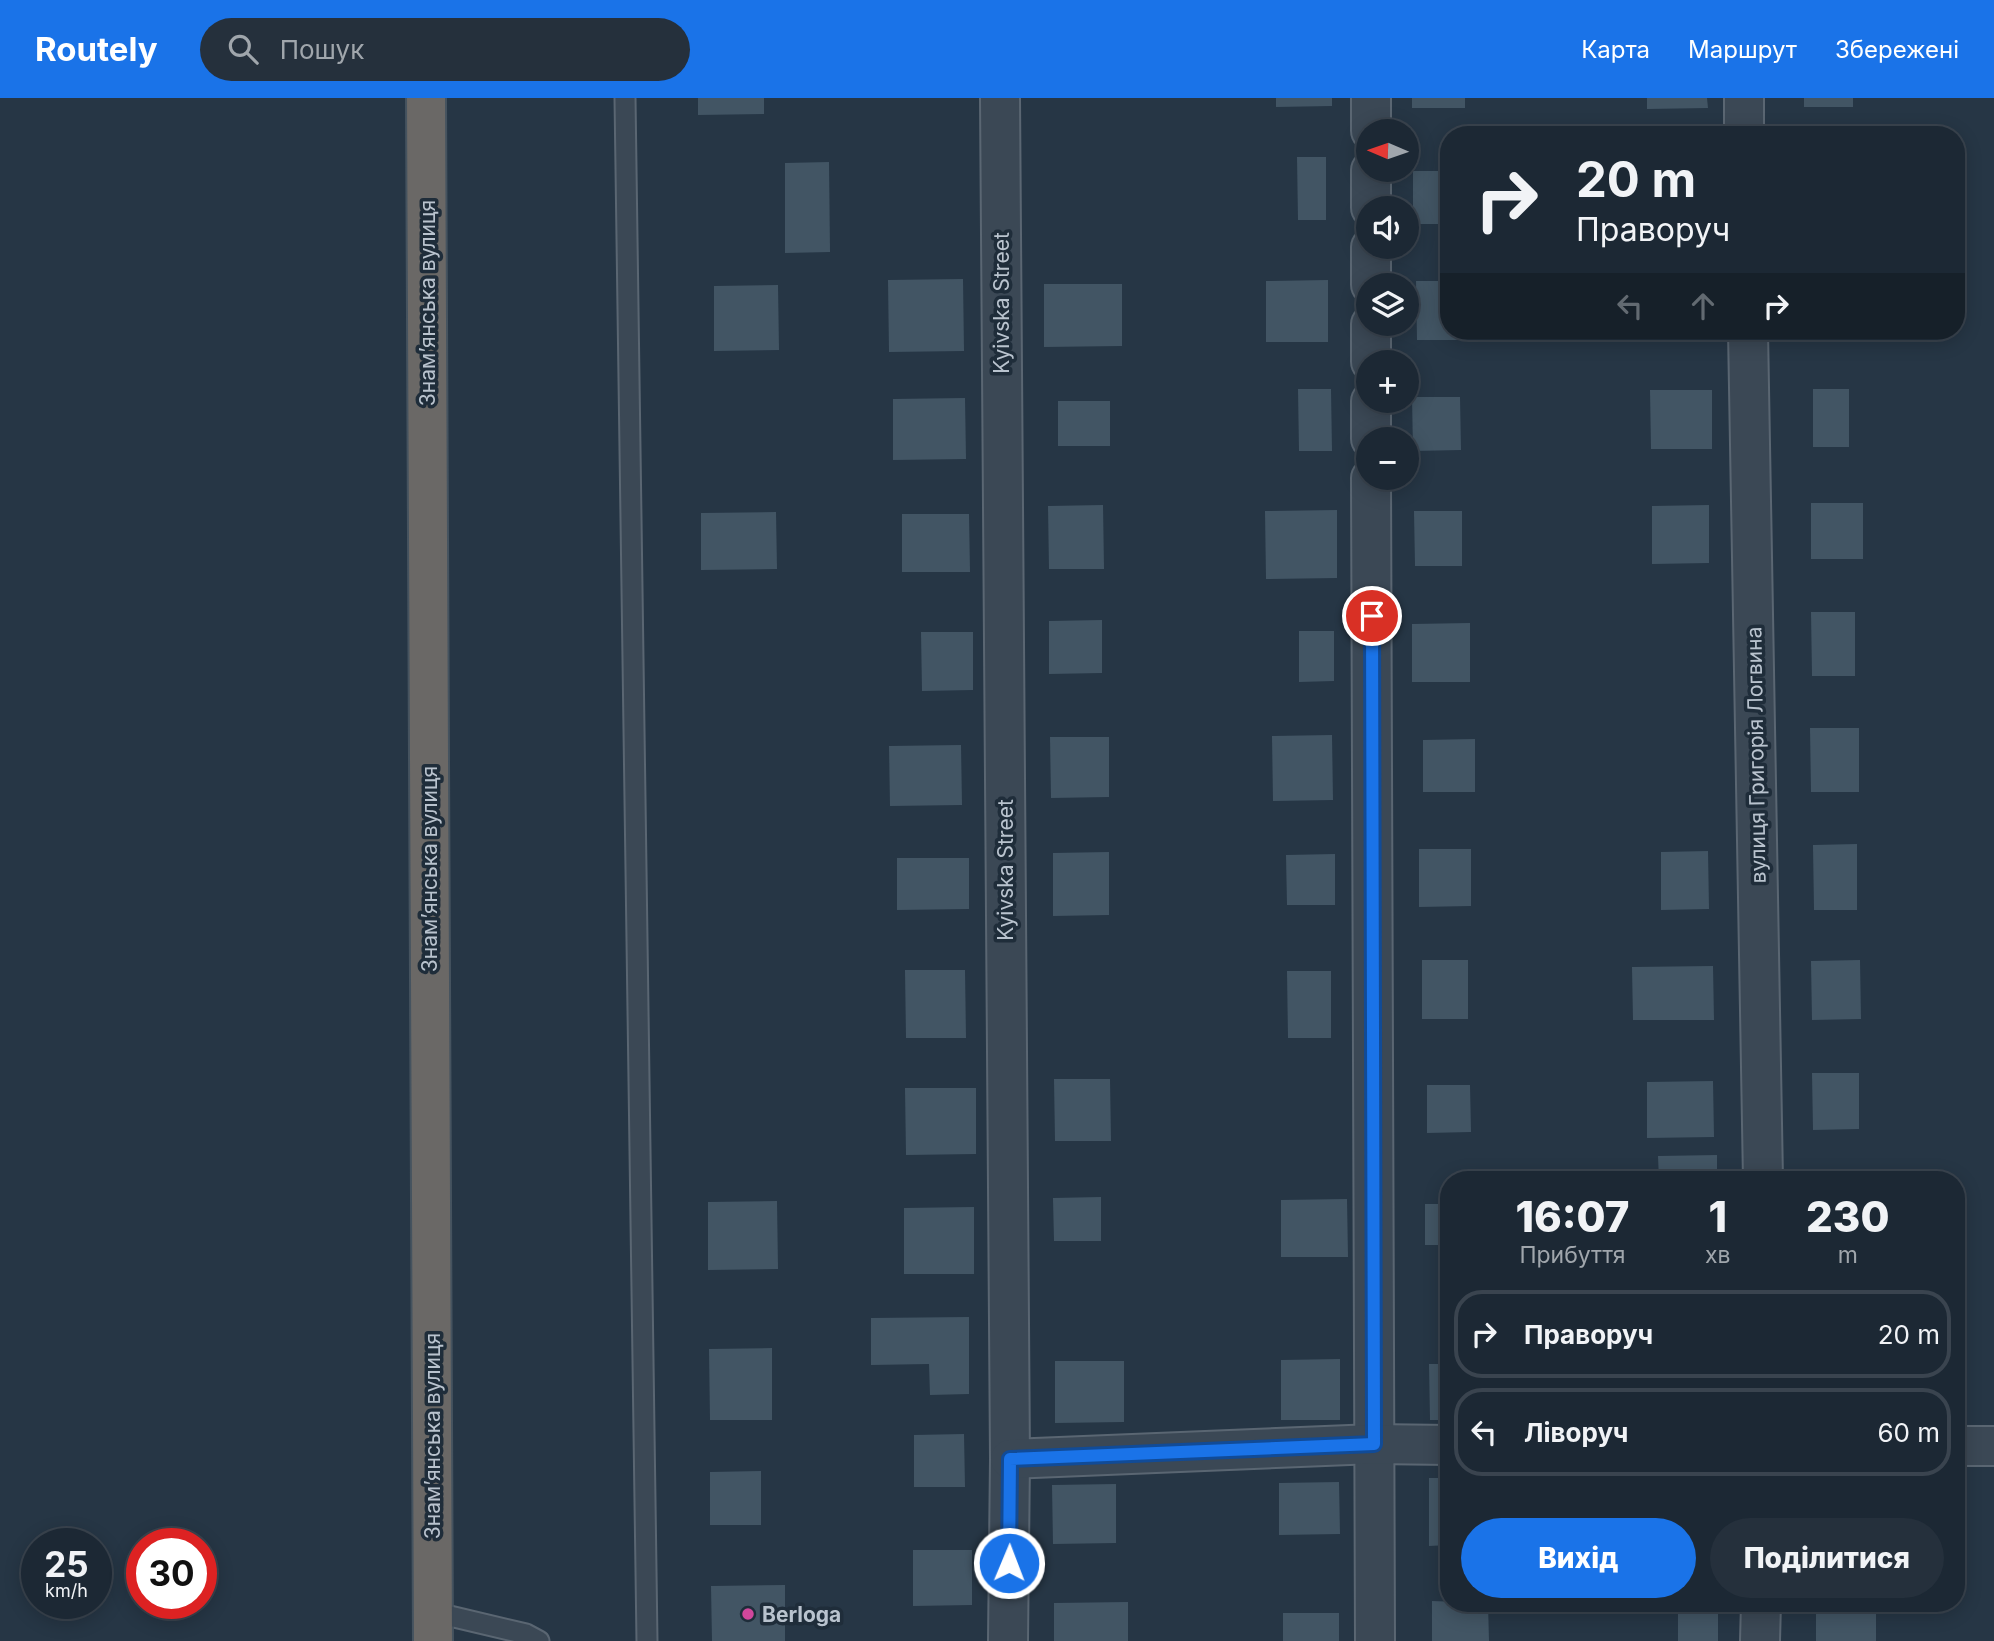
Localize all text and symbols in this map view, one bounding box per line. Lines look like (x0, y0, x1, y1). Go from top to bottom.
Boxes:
search box (200, 18, 690, 81)
text: Routely (35, 29, 158, 69)
icon: search (224, 30, 262, 68)
text: Пошук (280, 34, 364, 65)
text: Карта (1581, 35, 1650, 64)
text: Маршрут (1688, 35, 1797, 64)
text: Збережені (1835, 35, 1959, 64)
north arrow (1356, 119, 1419, 182)
map controls (1356, 119, 1419, 490)
text: 20 m (1576, 150, 1696, 209)
icon: right (1461, 154, 1552, 245)
button: sound (1356, 196, 1419, 259)
street label: Знамʼянська вулиця (415, 200, 440, 406)
text: Праворуч (1576, 210, 1730, 249)
street label: Kyivska Street (989, 232, 1014, 374)
button: layers (1356, 273, 1419, 336)
icon: left (1611, 287, 1649, 325)
icon: ahead (1684, 287, 1722, 325)
icon: right (1757, 287, 1795, 325)
button: + (1356, 350, 1419, 413)
button: − (1356, 427, 1419, 490)
pin (1342, 586, 1402, 646)
icon: arrive (1353, 597, 1391, 635)
street label: вулиця Григорія Логвина (1741, 626, 1771, 884)
street label: Знамʼянська вулиця (417, 766, 442, 972)
street label: Kyivska Street (993, 799, 1018, 941)
text: 16:07 (1515, 1191, 1630, 1242)
text: 1 (1709, 1191, 1727, 1242)
text: 230 (1806, 1191, 1889, 1242)
text: Прибуття (1519, 1241, 1626, 1269)
text: хв (1705, 1241, 1731, 1269)
text: m (1838, 1241, 1858, 1269)
icon: right (1465, 1315, 1503, 1353)
text: Праворуч (1524, 1319, 1653, 1350)
text: 20 m (1878, 1319, 1940, 1350)
street label: Знамʼянська вулиця (420, 1333, 445, 1539)
icon: left (1465, 1413, 1503, 1451)
text: Ліворуч (1524, 1417, 1628, 1448)
text: 60 m (1877, 1417, 1940, 1448)
button: Вихід (1461, 1518, 1696, 1598)
button: Поділитися (1710, 1518, 1944, 1598)
position arrow (972, 1526, 1046, 1600)
speed limit sign: 30 (126, 1528, 217, 1619)
text: 25 (44, 1543, 89, 1585)
text: km/h (45, 1580, 88, 1601)
place label: Berloga (762, 1602, 841, 1627)
marker: Berloga (740, 1606, 756, 1622)

